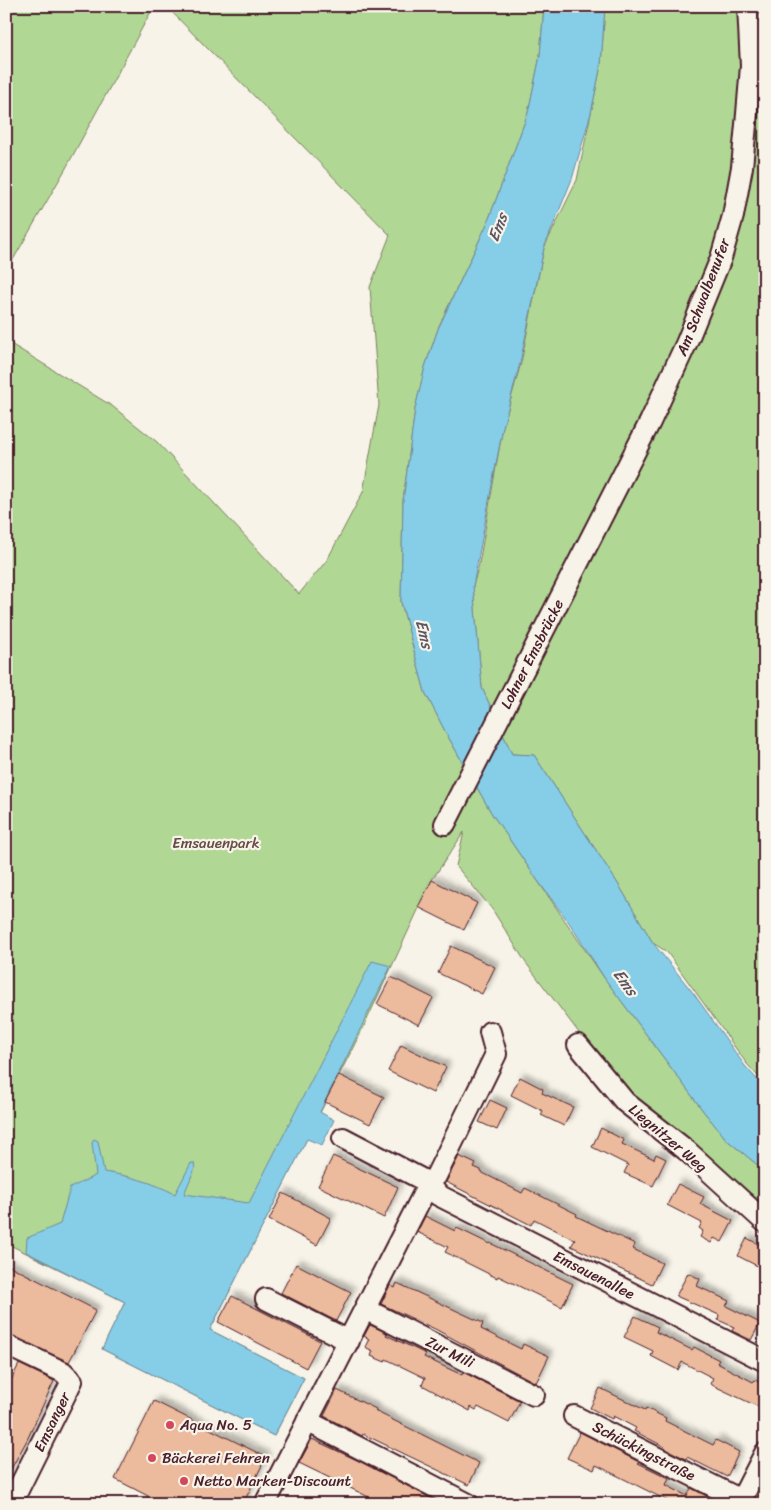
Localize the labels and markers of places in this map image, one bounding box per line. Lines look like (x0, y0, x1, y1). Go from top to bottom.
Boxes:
place label: Aqua No. 5 (179, 1412, 252, 1438)
marker: Aqua No. 5 (164, 1419, 176, 1431)
place label: Bäckerei Fehren (162, 1445, 270, 1471)
marker: Bäckerei Fehren (146, 1452, 158, 1464)
place label: Netto Marken-Discount (194, 1468, 351, 1494)
marker: Netto Marken-Discount (178, 1475, 190, 1487)

